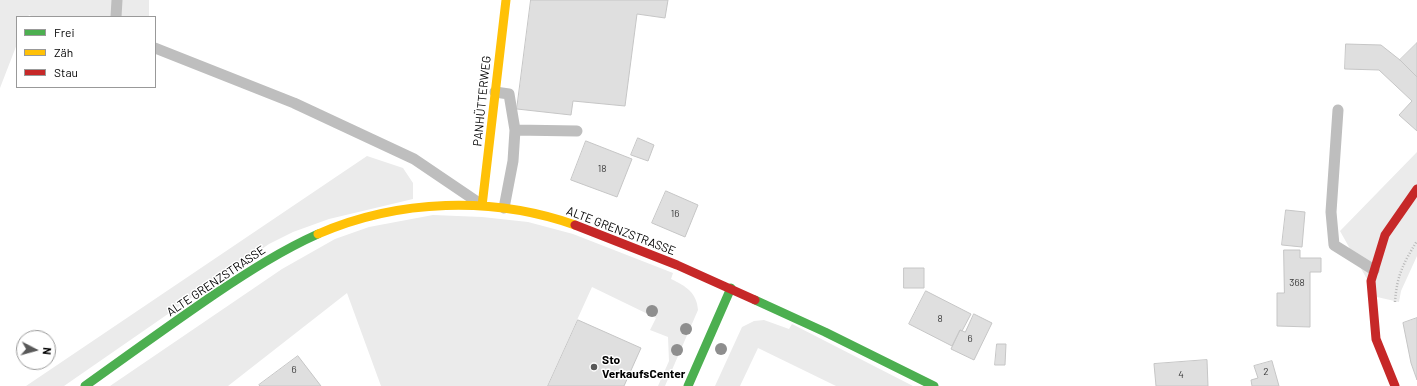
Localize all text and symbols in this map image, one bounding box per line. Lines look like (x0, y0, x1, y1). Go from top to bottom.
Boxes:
legend (16, 16, 156, 88)
text: Frei (54, 25, 74, 39)
text: Zäh (54, 45, 73, 59)
street label: PANHÜTTERWEG (470, 55, 494, 147)
text: Stau (54, 65, 78, 79)
house number: 18 (598, 163, 606, 175)
street label: ALTE GRENZSTRASSE (564, 204, 678, 258)
house number: 16 (671, 208, 679, 220)
street label: ALTE GRENZSTRASSE (164, 243, 268, 319)
house number: 368 (1289, 277, 1305, 289)
house number: 8 (937, 313, 943, 325)
north arrow (16, 330, 56, 370)
house number: 6 (967, 333, 973, 345)
text: N (41, 347, 54, 356)
place label: Sto VerkaufsCenter (602, 353, 685, 381)
marker: Sto VerkaufsCenter (589, 362, 599, 372)
house number: 6 (291, 364, 297, 376)
house number: 2 (1263, 366, 1269, 378)
house number: 4 (1178, 369, 1184, 381)

